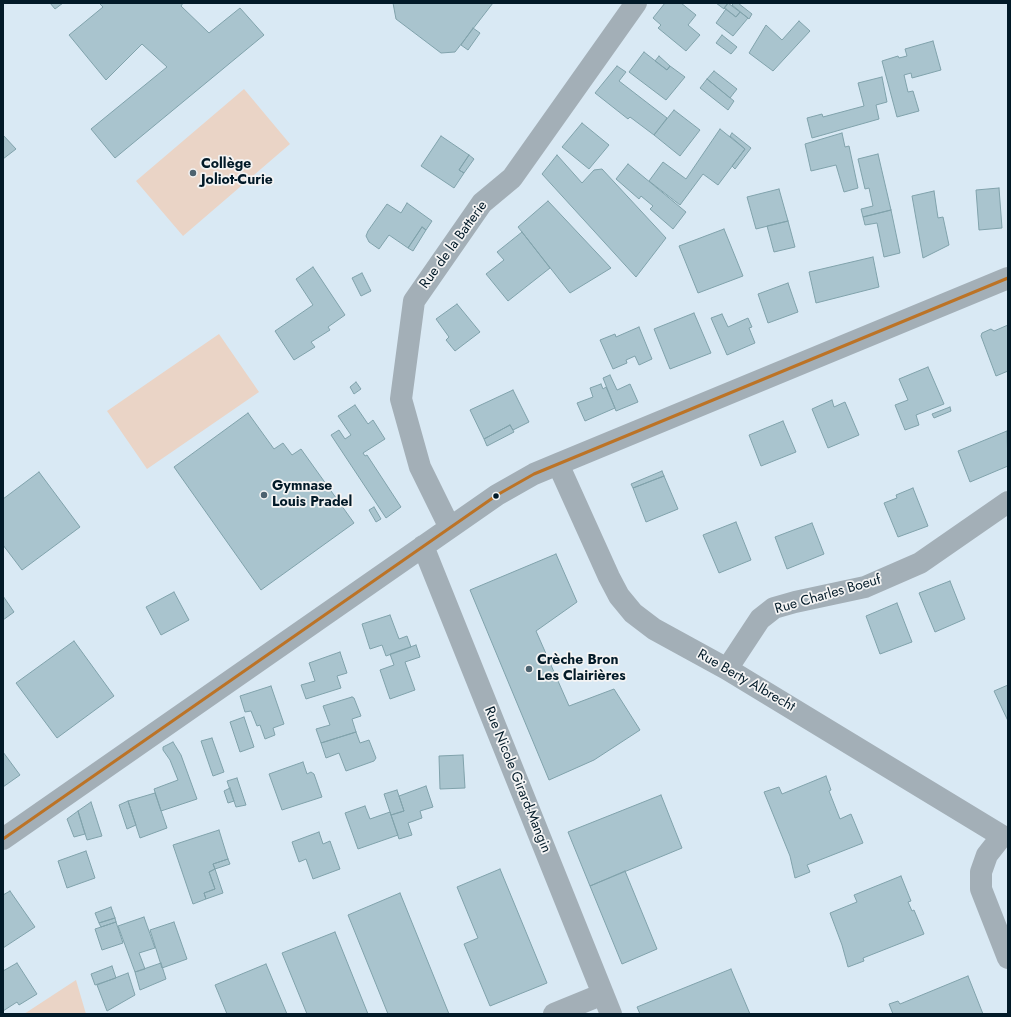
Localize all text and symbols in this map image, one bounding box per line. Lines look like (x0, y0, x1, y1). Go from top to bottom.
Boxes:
place label: Collège Joliot-Curie (201, 157, 273, 190)
marker: Collège Joliot-Curie (188, 168, 198, 178)
street label: Rue de la Batterie (417, 198, 491, 292)
place label: Gymnase Louis Pradel (272, 479, 352, 512)
marker: Gymnase Louis Pradel (259, 490, 269, 500)
unlabelled marker (491, 491, 501, 501)
street label: Rue Charles Boeuf (773, 572, 883, 618)
street label: Rue Berty Albrecht (694, 646, 798, 716)
place label: Crèche Bron Les Clairières (537, 653, 626, 686)
marker: Crèche Bron Les Clairières (524, 664, 534, 674)
street label: Rue Nicole Girard-Mangin (480, 704, 554, 856)

